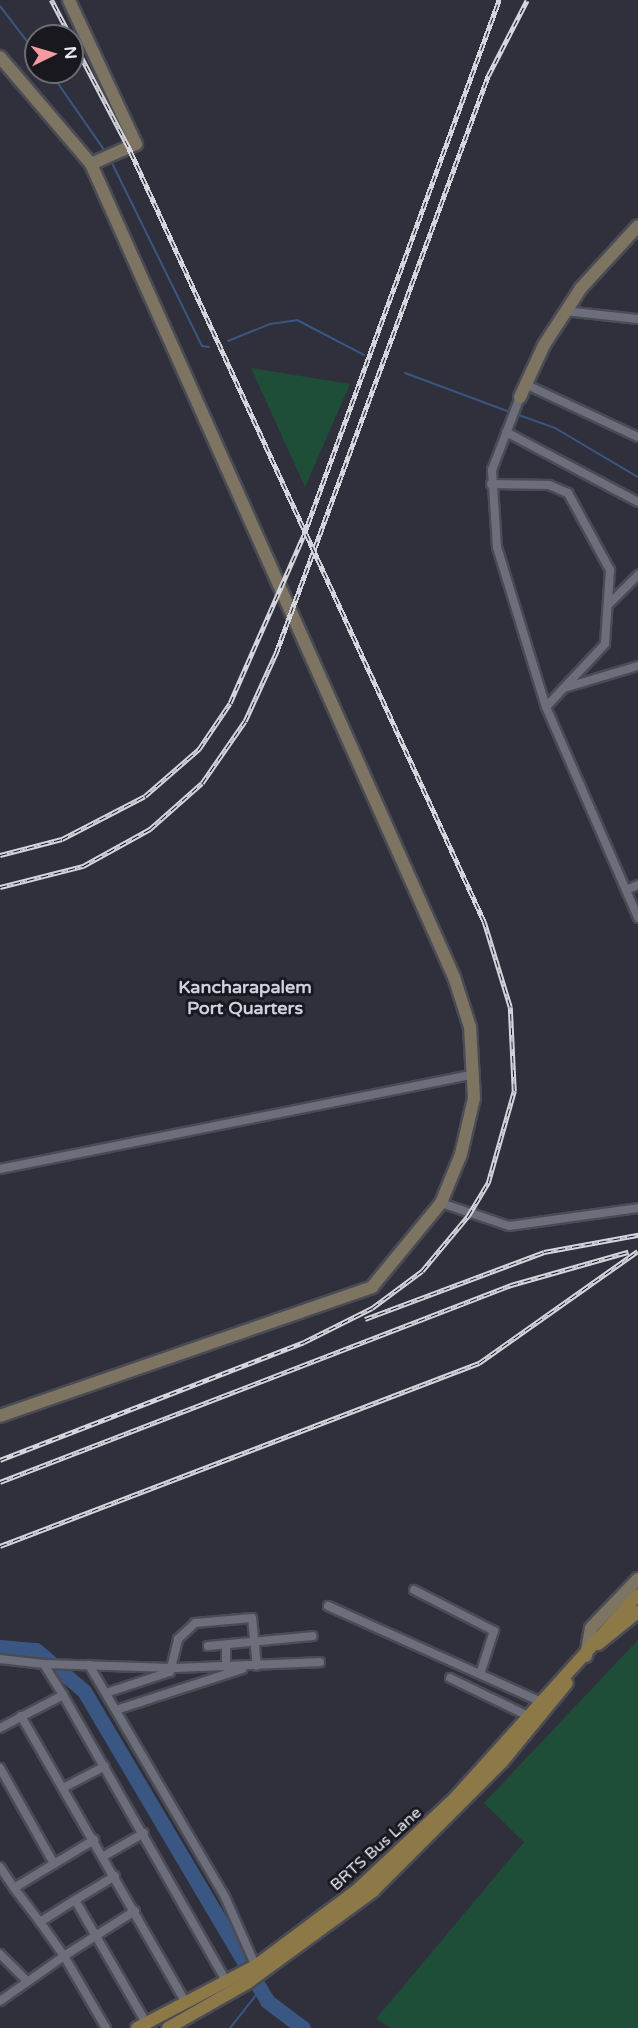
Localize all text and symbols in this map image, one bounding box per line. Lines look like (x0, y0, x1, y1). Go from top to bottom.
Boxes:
north arrow (24, 24, 84, 84)
text: N (59, 45, 80, 60)
district label: Kancharapalem Port Quarters (178, 977, 312, 1020)
street label: BRTS Bus Lane (327, 1803, 425, 1895)

